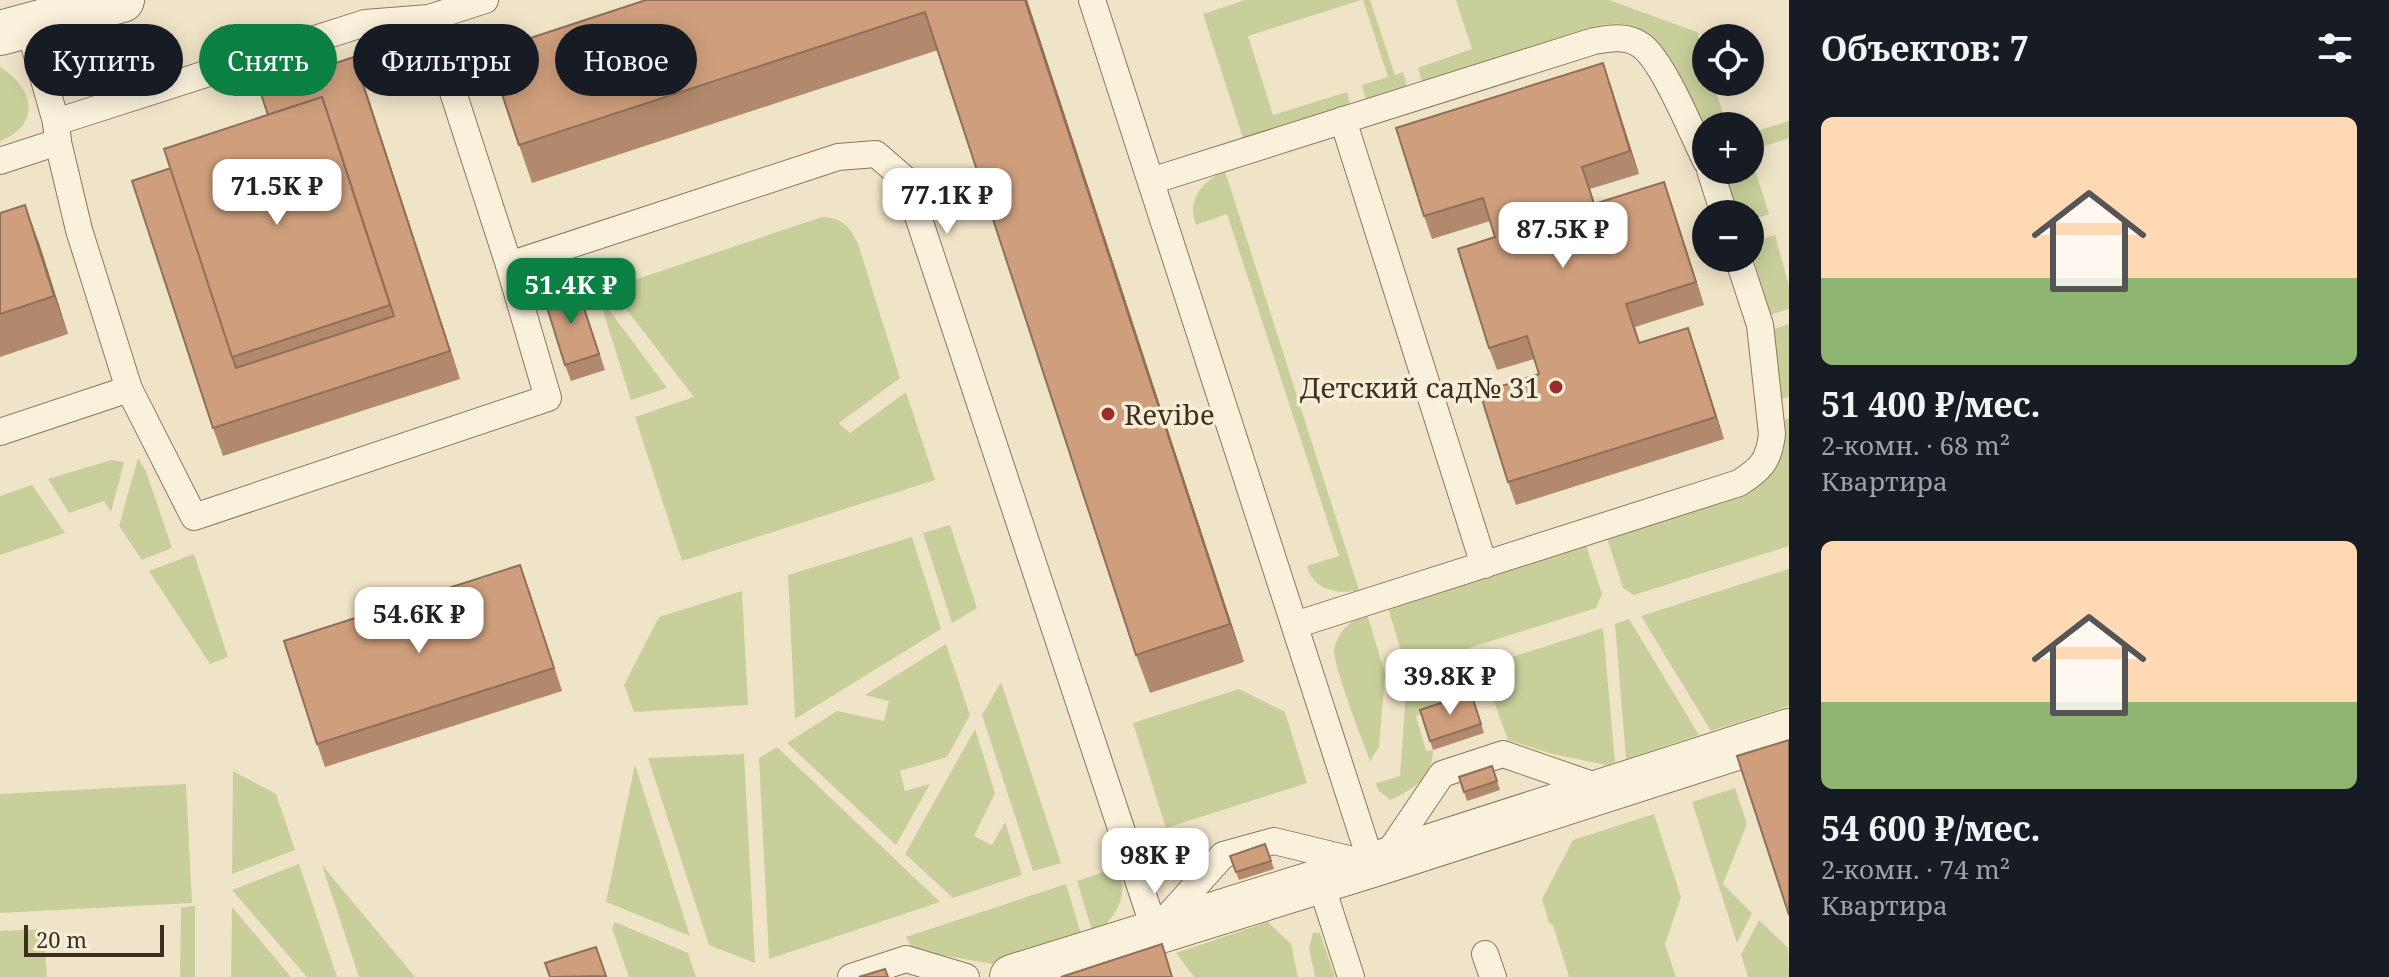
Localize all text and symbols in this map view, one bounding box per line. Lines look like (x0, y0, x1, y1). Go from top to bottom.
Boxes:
chip: Купить (24, 24, 183, 96)
chip: Снять (199, 24, 337, 96)
chip: Фильтры (353, 24, 539, 96)
chip: Новое (555, 24, 697, 96)
map controls (1692, 24, 1764, 272)
button: locate (1692, 24, 1764, 96)
text: Объектов: 7 (1821, 25, 2029, 71)
icon: filters (2313, 26, 2357, 70)
button: + (1692, 112, 1764, 184)
pin: 71.5K ₽ (203, 159, 351, 227)
text: 71.5K ₽ (231, 167, 323, 203)
pin: 77.1K ₽ (873, 168, 1021, 236)
icon: home (2017, 169, 2161, 313)
text: 77.1K ₽ (901, 176, 993, 212)
button: − (1692, 200, 1764, 272)
pin: 87.5K ₽ (1489, 202, 1637, 270)
text: 87.5K ₽ (1517, 210, 1609, 246)
pin: 51.4K ₽ (497, 258, 645, 326)
text: 51.4K ₽ (525, 266, 617, 302)
place label: Детский сад№ 31 (1300, 368, 1540, 406)
marker: Детский сад№ 31 (1547, 378, 1565, 396)
text: 51 400 ₽/мес. (1821, 381, 2041, 427)
place label: Revibe (1124, 395, 1215, 433)
marker: Revibe (1099, 405, 1117, 423)
text: 2-комн. · 68 m² (1821, 427, 2010, 463)
text: Квартира (1821, 463, 1948, 499)
pin: 54.6K ₽ (345, 587, 493, 655)
icon: home (2017, 593, 2161, 737)
text: 54.6K ₽ (373, 595, 465, 631)
pin: 39.8K ₽ (1376, 649, 1524, 717)
text: 39.8K ₽ (1404, 657, 1496, 693)
text: 54 600 ₽/мес. (1821, 805, 2041, 851)
pin: 98K ₽ (1099, 828, 1211, 896)
text: 98K ₽ (1120, 836, 1190, 872)
text: 2-комн. · 74 m² (1821, 851, 2010, 887)
text: Квартира (1821, 887, 1948, 923)
scale bar (24, 921, 164, 957)
text: 20 m (36, 924, 87, 954)

